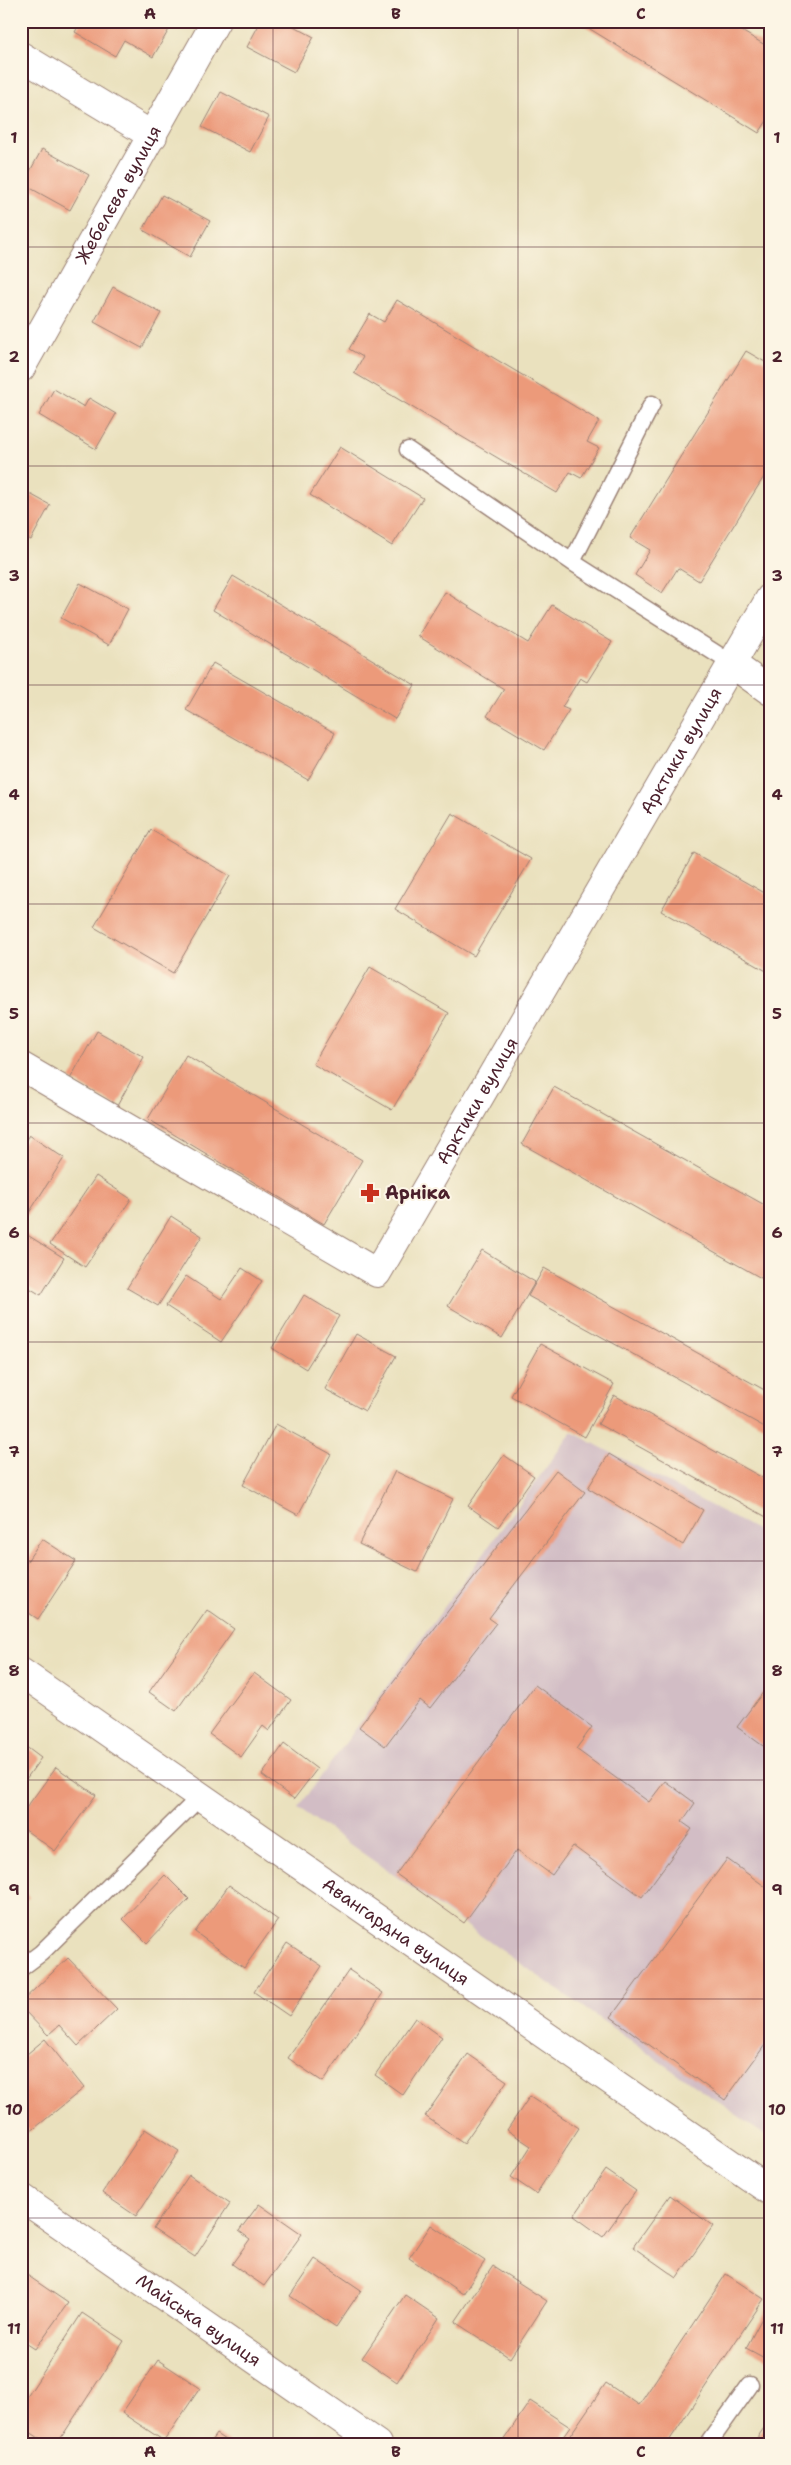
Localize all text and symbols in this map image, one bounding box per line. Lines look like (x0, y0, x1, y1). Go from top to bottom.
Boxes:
text: A (144, 3, 156, 24)
text: B (391, 3, 401, 24)
text: C (636, 3, 646, 24)
street label: Жебелєва вулиця (70, 121, 167, 268)
text: 1 (10, 127, 18, 148)
text: 1 (773, 127, 781, 148)
text: 2 (8, 346, 20, 367)
text: 2 (771, 346, 783, 367)
text: 3 (8, 565, 20, 586)
text: 3 (771, 565, 783, 586)
street label: Арктики вулиця (635, 683, 727, 819)
text: 4 (8, 784, 20, 805)
text: 4 (771, 784, 783, 805)
text: 5 (9, 1003, 19, 1024)
text: 5 (772, 1003, 782, 1024)
street label: Арктики вулиця (431, 1033, 524, 1169)
place label: Арніка (385, 1181, 451, 1205)
pharmacy icon: Арніка (359, 1182, 381, 1204)
text: 6 (8, 1222, 20, 1243)
text: 6 (771, 1222, 783, 1243)
text: 7 (8, 1441, 20, 1462)
text: 7 (771, 1441, 783, 1462)
text: 8 (8, 1660, 20, 1681)
text: 8 (771, 1660, 783, 1681)
street label: Авангардна вулиця (317, 1872, 474, 1991)
text: 9 (8, 1879, 20, 1900)
text: 9 (771, 1879, 783, 1900)
text: 10 (5, 2099, 23, 2120)
text: 10 (768, 2099, 786, 2120)
street label: Майська вулиця (131, 2268, 266, 2372)
text: 11 (7, 2318, 21, 2339)
text: 11 (770, 2318, 784, 2339)
text: A (144, 2441, 156, 2462)
text: B (391, 2441, 401, 2462)
text: C (636, 2441, 646, 2462)

